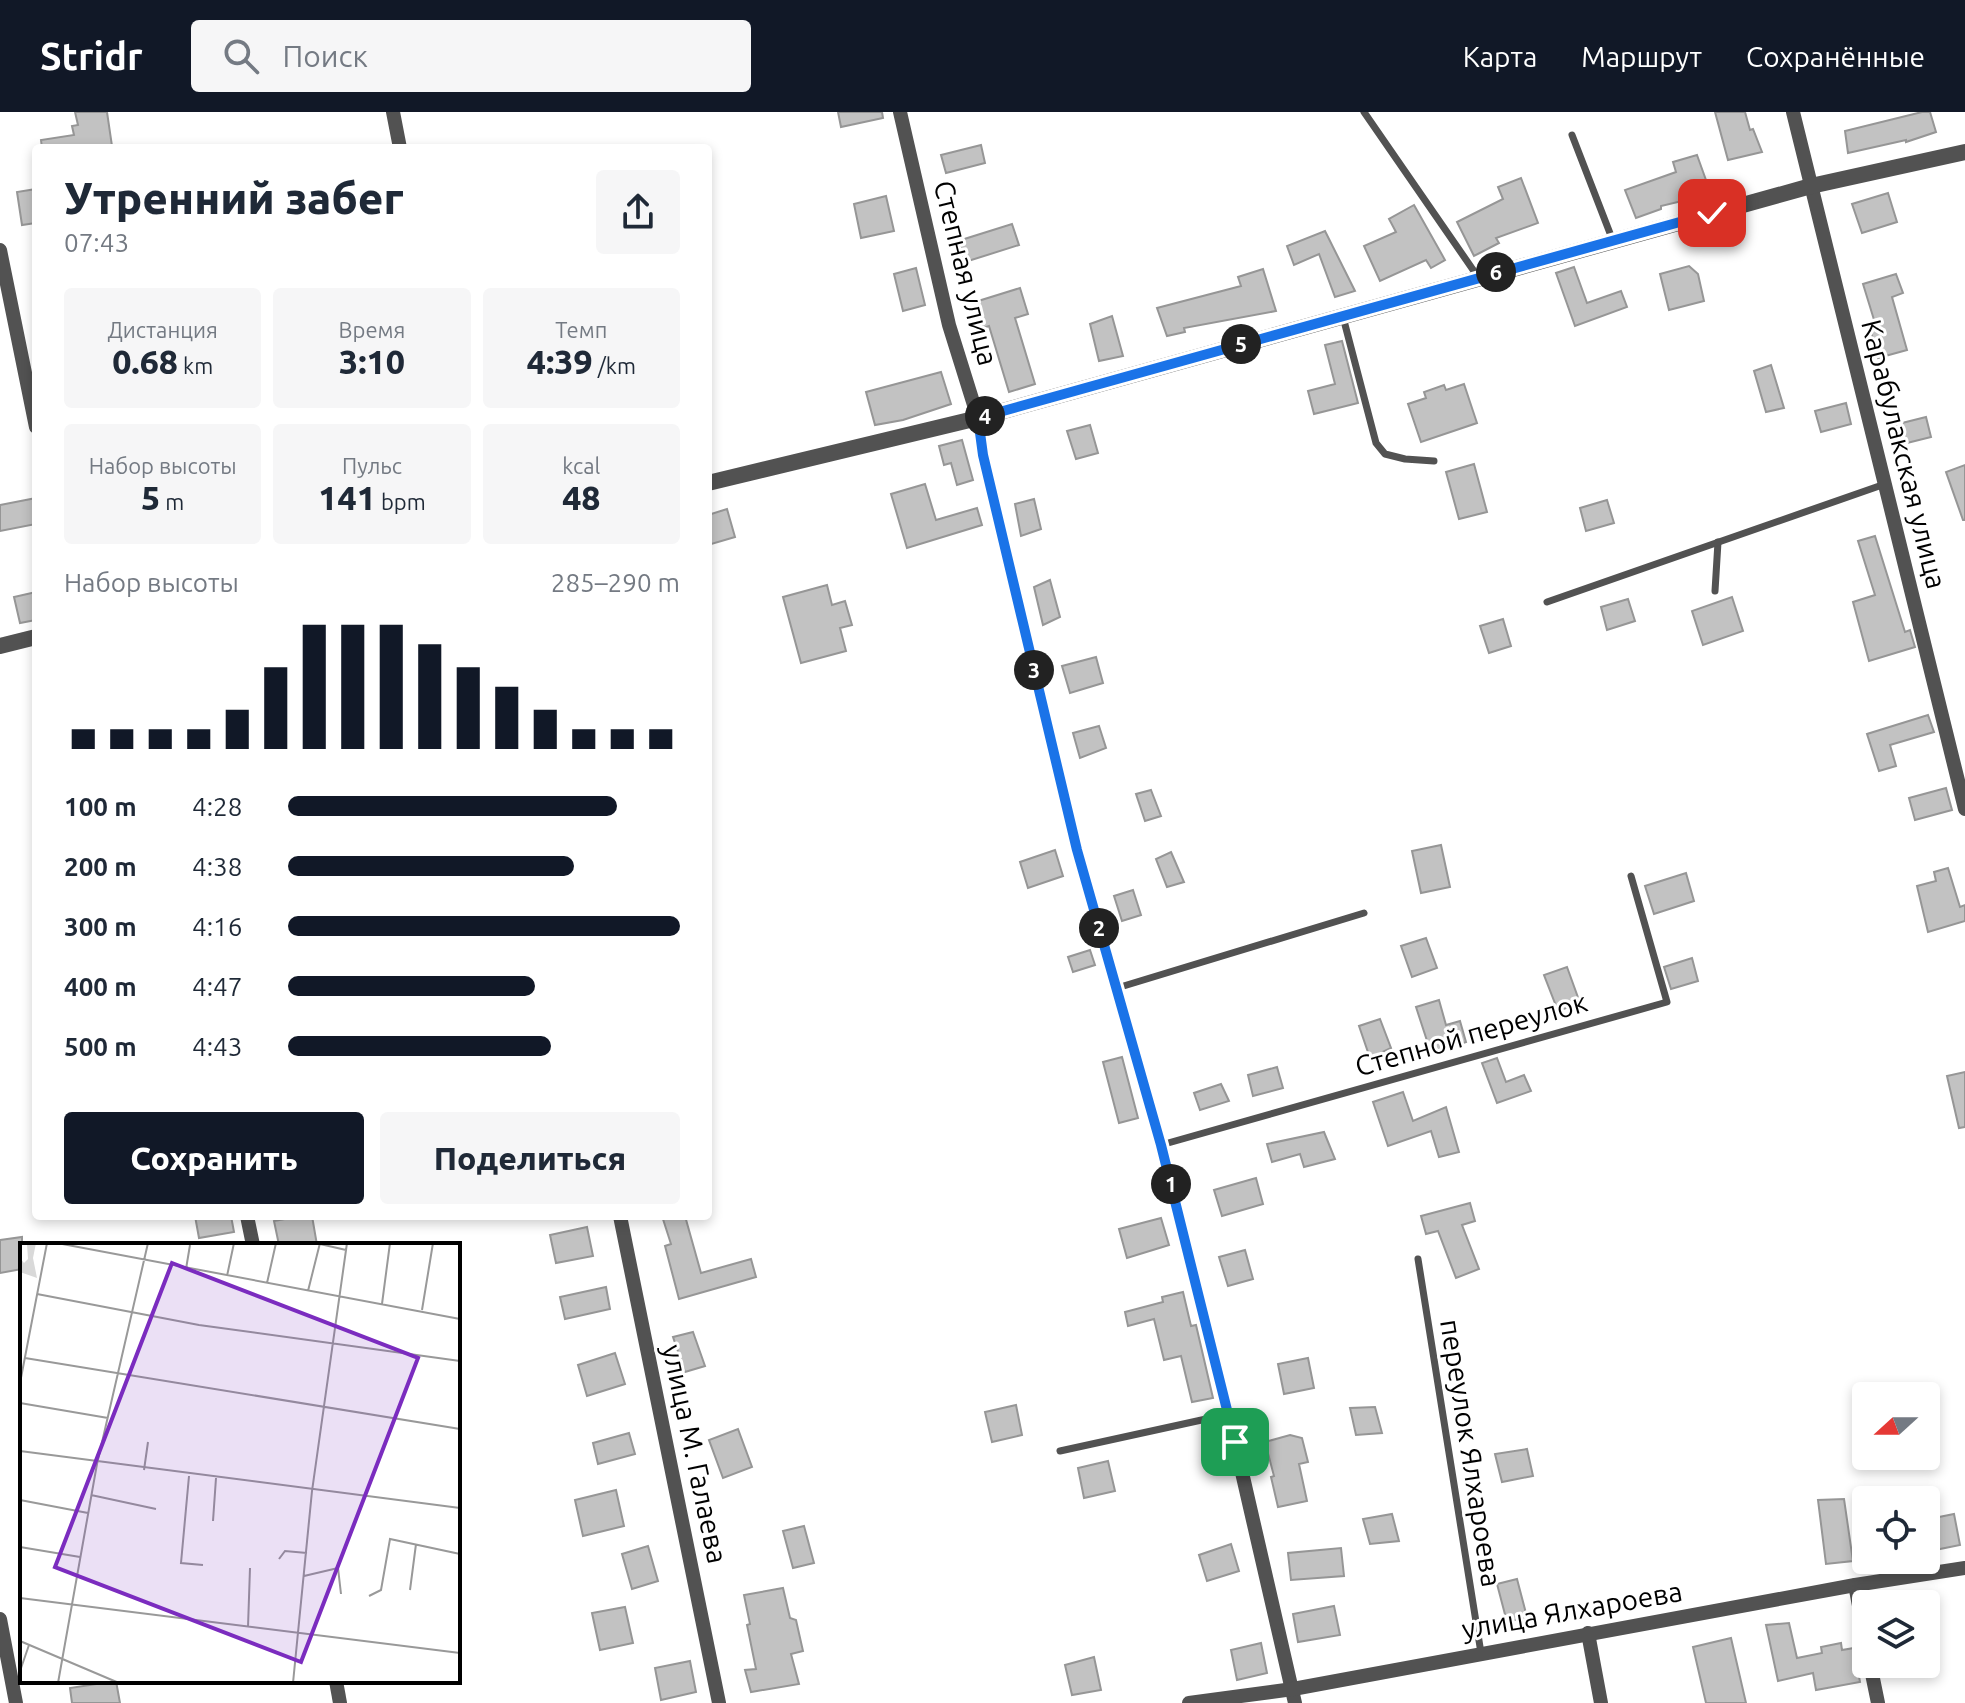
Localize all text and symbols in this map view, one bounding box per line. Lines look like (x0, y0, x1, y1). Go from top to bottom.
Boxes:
search box (191, 20, 751, 92)
icon: search (219, 34, 263, 78)
text: Stridr (40, 35, 143, 77)
text: Поиск (283, 39, 368, 73)
text: Карта (1463, 41, 1537, 72)
text: Маршрут (1581, 41, 1702, 72)
text: Сохранённые (1746, 41, 1925, 72)
button: share (596, 170, 680, 254)
text: Утренний забег (64, 173, 403, 222)
street label: Степная улица (929, 177, 1004, 369)
pin (1678, 179, 1746, 247)
icon: check (1690, 191, 1734, 235)
text: 07:43 (64, 228, 129, 257)
pin: 6 (1476, 252, 1516, 292)
text: 6 (1490, 259, 1502, 284)
street label: Карабулакская улица (1856, 316, 1953, 592)
text: Дистанция (107, 317, 218, 342)
text: Время (339, 317, 405, 342)
text: Темп (555, 317, 607, 342)
pin: 5 (1221, 324, 1261, 364)
text: 5 (1235, 331, 1247, 356)
text: 0.68 (112, 342, 178, 380)
text: 3:10 (339, 342, 405, 380)
text: 4:39 (527, 342, 593, 380)
text: km (178, 353, 213, 378)
text: /km (593, 353, 636, 378)
pin: 4 (965, 396, 1005, 436)
text: 4 (979, 403, 991, 428)
text: Набор высоты (89, 453, 237, 478)
text: Пульс (342, 453, 402, 478)
text: kcal (562, 453, 600, 478)
text: 5 (141, 478, 160, 516)
text: 141 (318, 478, 376, 516)
text: 48 (562, 478, 601, 516)
text: m (160, 489, 184, 514)
text: bpm (376, 489, 426, 514)
text: Набор высоты (64, 568, 239, 597)
text: 285–290 m (551, 568, 680, 597)
pin: 3 (1014, 650, 1054, 690)
text: 3 (1028, 657, 1040, 682)
text: 100 m (64, 792, 137, 821)
text: 4:28 (192, 792, 242, 821)
text: 200 m (64, 852, 137, 881)
text: 4:38 (192, 852, 242, 881)
pin: 2 (1079, 908, 1119, 948)
text: 300 m (64, 912, 137, 941)
text: 4:16 (192, 912, 242, 941)
text: 2 (1093, 915, 1105, 940)
text: 400 m (64, 972, 137, 1001)
text: 4:47 (192, 972, 242, 1001)
street label: Степной переулок (1351, 986, 1590, 1081)
text: 500 m (64, 1032, 137, 1061)
text: 4:43 (192, 1032, 242, 1061)
button: Сохранить (64, 1112, 364, 1204)
button: Поделиться (380, 1112, 680, 1204)
pin: 1 (1151, 1164, 1191, 1204)
text: 1 (1165, 1171, 1177, 1196)
inset map (20, 1243, 460, 1683)
street label: переулок Ялхароева (1435, 1317, 1508, 1589)
street label: улица М. Галаева (657, 1342, 734, 1566)
north arrow (1852, 1382, 1940, 1470)
map controls (1852, 1382, 1940, 1678)
pin (1201, 1408, 1269, 1476)
icon: arrive (1213, 1420, 1257, 1464)
button: locate (1852, 1486, 1940, 1574)
street label: улица Ялхароева (1459, 1575, 1685, 1644)
button: layers (1852, 1590, 1940, 1678)

